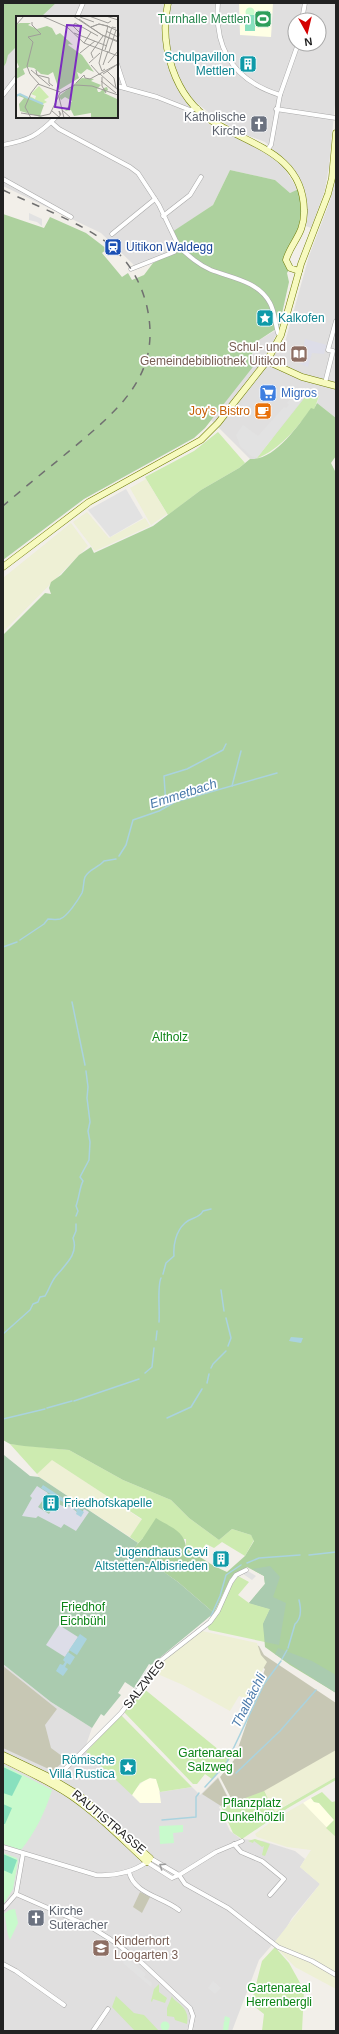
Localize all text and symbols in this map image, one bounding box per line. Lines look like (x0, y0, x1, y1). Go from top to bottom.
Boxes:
sports icon: Turnhalle Mettlen (253, 9, 273, 29)
place label: Turnhalle Mettlen (158, 12, 250, 26)
north arrow (287, 12, 327, 52)
inset map (16, 16, 118, 118)
text: N (304, 35, 313, 48)
place label: Schulpavillon Mettlen (164, 50, 235, 78)
building icon: Schulpavillon Mettlen (238, 54, 258, 74)
place label: Katholische Kirche (184, 110, 246, 138)
church icon: Katholische Kirche (249, 114, 269, 134)
station icon: Uitikon Waldegg (103, 237, 123, 257)
place label: Uitikon Waldegg (126, 240, 213, 254)
place icon: Kalkofen (255, 308, 275, 328)
place label: Kalkofen (278, 311, 325, 325)
place label: Schul- und Gemeindebibliothek Uitikon (140, 340, 286, 368)
library icon: Schul- und Gemeindebibliothek Uitikon (289, 344, 309, 364)
supermarket icon: Migros (258, 383, 278, 403)
place label: Migros (281, 386, 317, 400)
cafe icon: Joy's Bistro (253, 401, 273, 421)
place label: Joy's Bistro (189, 404, 250, 418)
water label: Emmetbach (148, 776, 218, 811)
park label: Altholz (152, 1030, 188, 1044)
building icon: Friedhofskapelle (41, 1493, 61, 1513)
place label: Friedhofskapelle (64, 1496, 152, 1510)
place label: Jugendhaus Cevi Altstetten-Albisrieden (95, 1545, 208, 1573)
building icon: Jugendhaus Cevi Altstetten-Albisrieden (211, 1549, 231, 1569)
park label: Friedhof Eichbühl (60, 1600, 106, 1628)
street label: SALZWEG (120, 1657, 168, 1711)
water label: Thalbächli (228, 1669, 269, 1730)
park label: Gartenareal Salzweg (178, 1746, 242, 1774)
place label: Römische Villa Rustica (49, 1753, 115, 1781)
place icon: Römische Villa Rustica (118, 1757, 138, 1777)
street label: RAUTISTRASSE (69, 1787, 149, 1857)
park label: Pflanzplatz Dunkelhölzli (220, 1796, 284, 1824)
one-way arrow (159, 1863, 166, 1871)
place label: Kirche Suteracher (49, 1904, 108, 1932)
church icon: Kirche Suteracher (26, 1908, 46, 1928)
place label: Kinderhort Loogarten 3 (114, 1934, 178, 1962)
school or university icon: Kinderhort Loogarten 3 (91, 1938, 111, 1958)
park label: Gartenareal Herrenbergli (246, 1981, 312, 2009)

